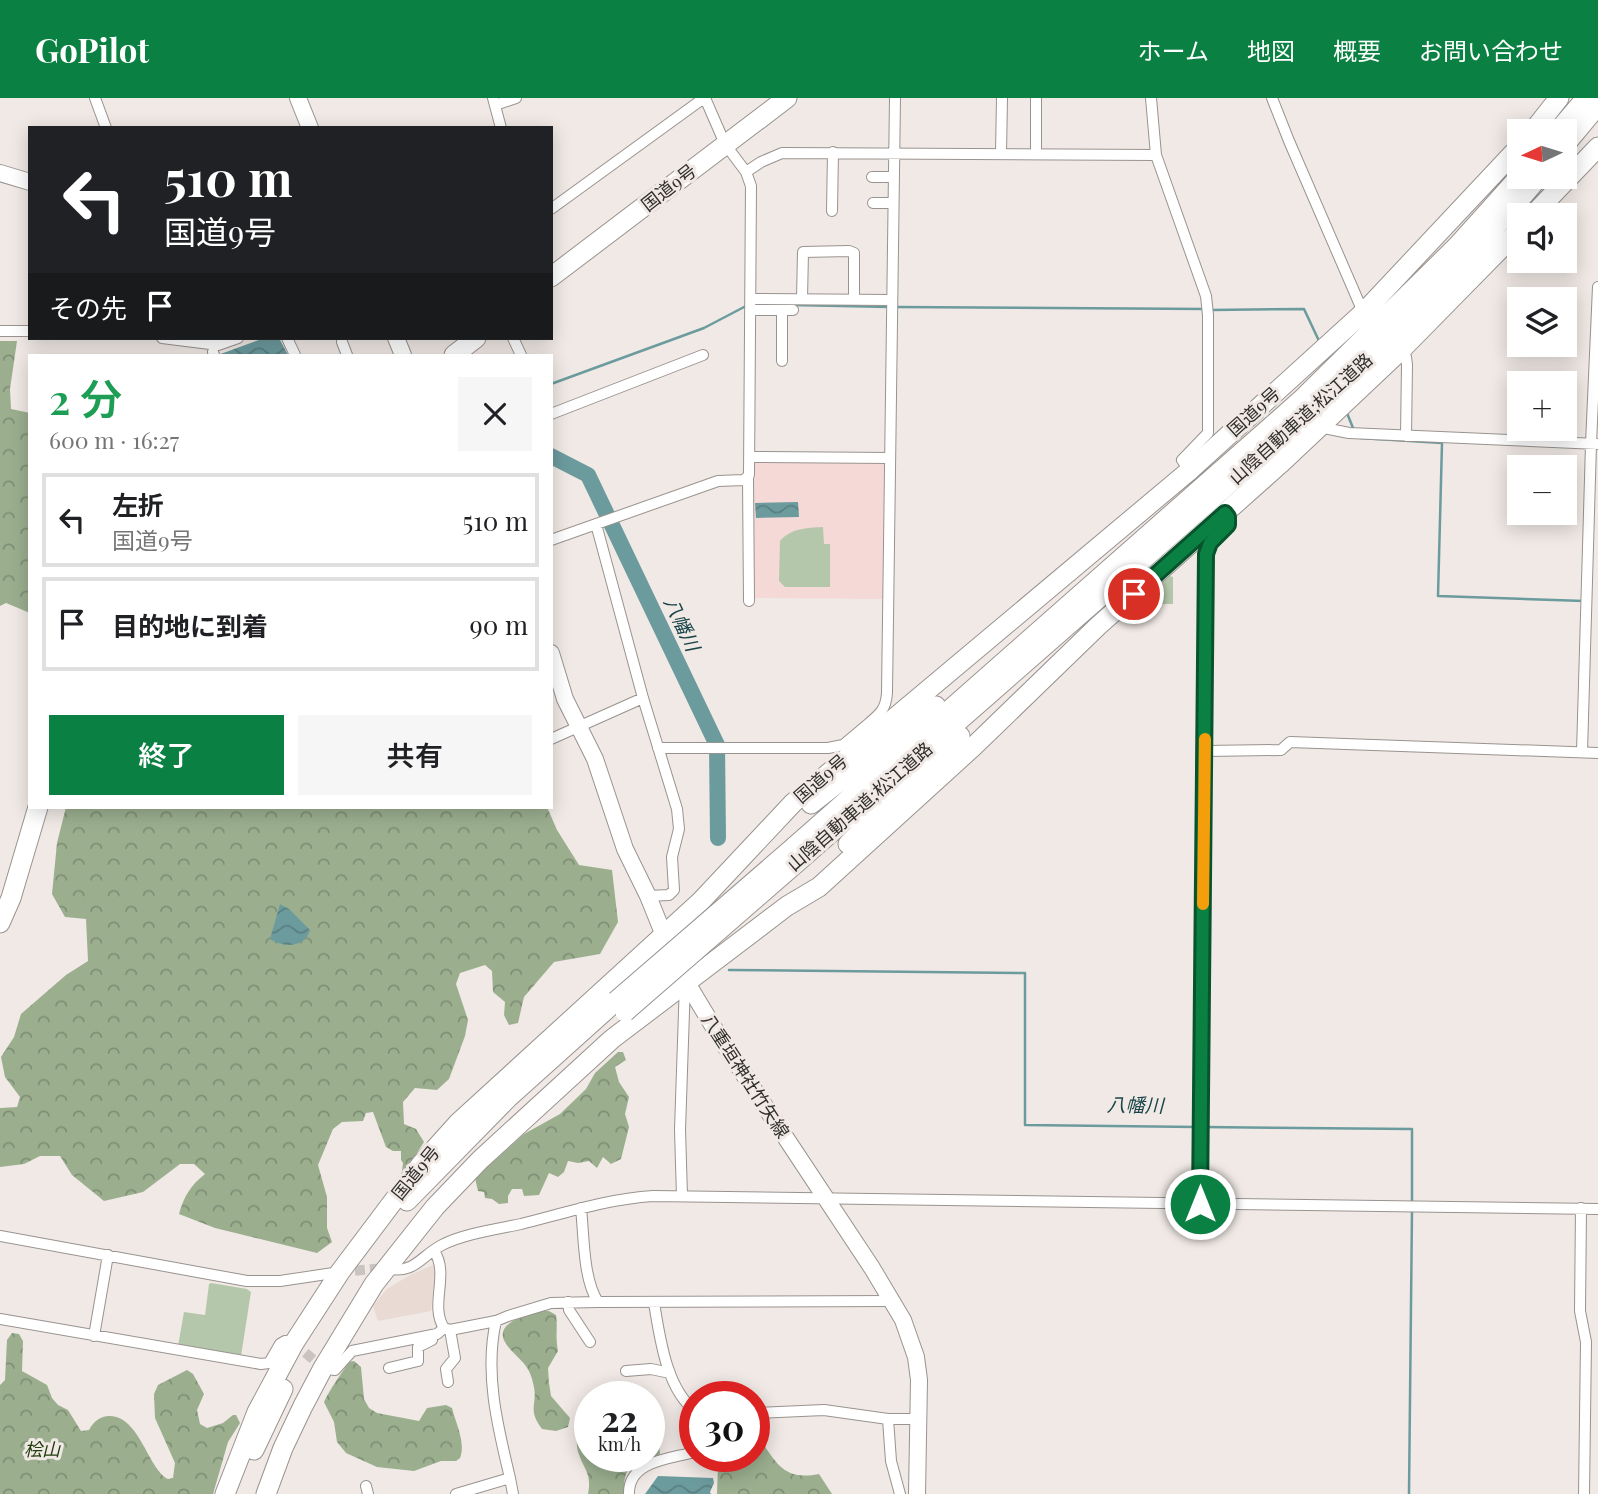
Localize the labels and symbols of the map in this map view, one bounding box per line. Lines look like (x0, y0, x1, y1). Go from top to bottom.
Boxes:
north arrow (1507, 119, 1577, 189)
street label: 国道9号 (636, 158, 701, 216)
street label: 山陰自動車道;松江道路 (1224, 347, 1377, 489)
street label: 国道9号 (1222, 381, 1285, 441)
pin (1104, 564, 1164, 624)
water label: 八幡川 (659, 592, 708, 657)
street label: 山陰自動車道;松江道路 (782, 736, 937, 876)
street label: 国道9号 (789, 748, 852, 808)
street label: 八重垣神社竹矢線 (697, 1009, 795, 1142)
water label: 八幡川 (1106, 1091, 1166, 1118)
street label: 国道9号 (386, 1140, 444, 1204)
position arrow (1163, 1167, 1237, 1241)
speed limit sign: 30 (679, 1381, 770, 1472)
park label: 桧山 (24, 1437, 61, 1461)

